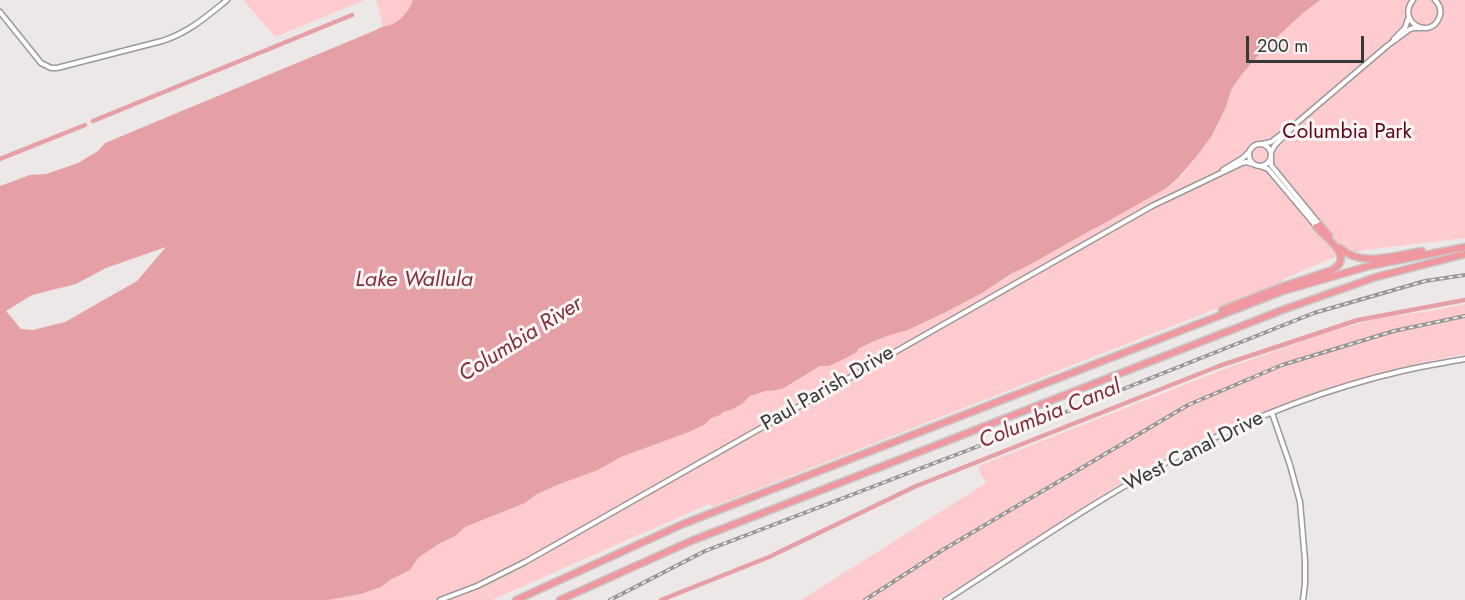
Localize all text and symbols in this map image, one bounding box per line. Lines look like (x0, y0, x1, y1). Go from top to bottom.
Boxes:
scale bar (1249, 24, 1368, 62)
text: 200 m (1257, 33, 1308, 59)
park label: Columbia Park (1282, 120, 1412, 146)
water label: Lake Wallula (355, 268, 473, 294)
water label: Columbia River (454, 292, 588, 388)
street label: Paul Parish Drive (757, 341, 899, 437)
water label: Columbia Canal (975, 375, 1125, 455)
street label: West Canal Drive (1120, 406, 1268, 498)

